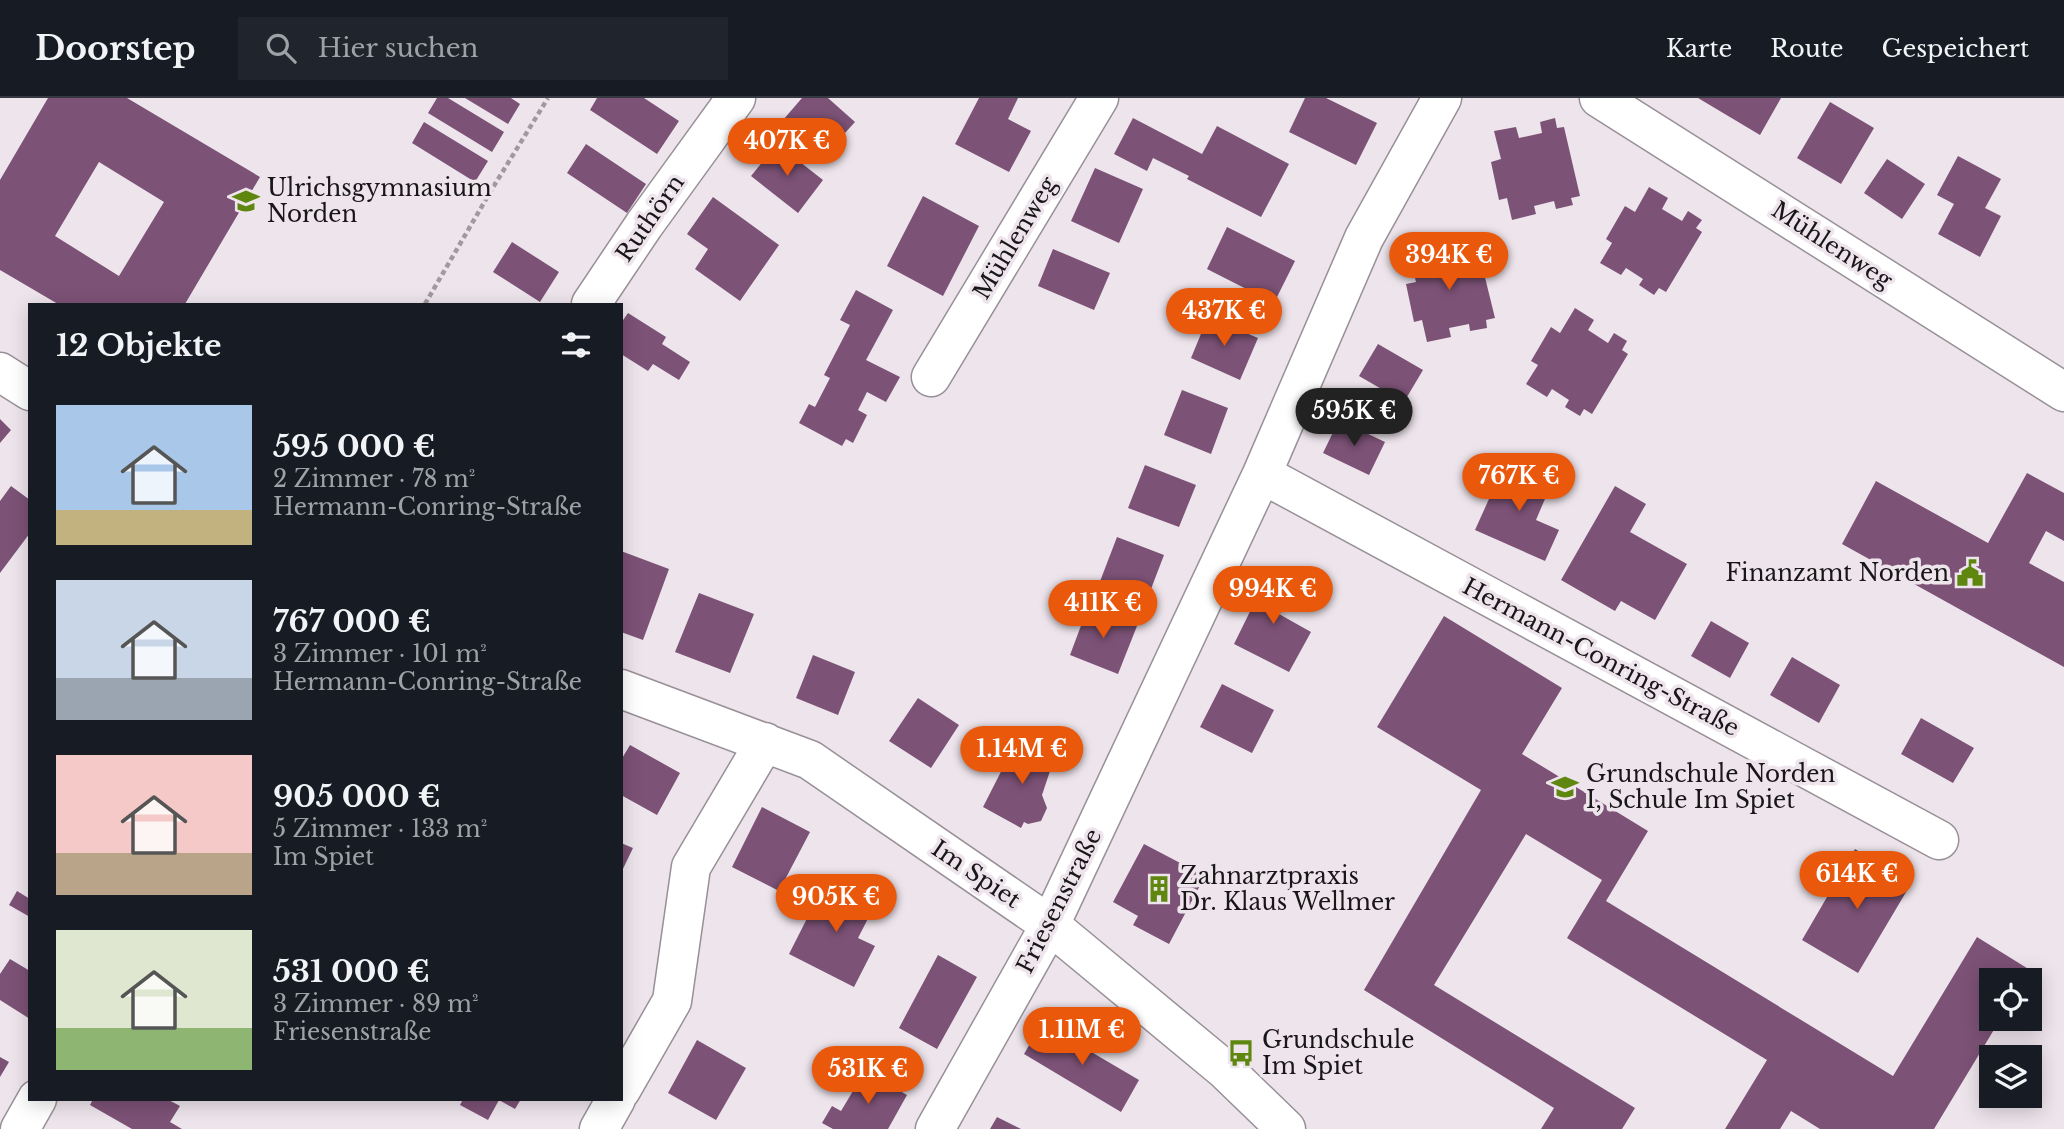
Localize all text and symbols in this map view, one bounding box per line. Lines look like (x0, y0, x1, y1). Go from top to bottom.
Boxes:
search box (238, 17, 728, 80)
text: Doorstep (35, 28, 196, 69)
icon: search (262, 29, 300, 67)
text: Hier suchen (318, 32, 479, 64)
text: Karte (1666, 34, 1732, 63)
text: Route (1770, 34, 1844, 63)
text: Gespeichert (1882, 34, 2029, 63)
pin: 407K € (730, 118, 844, 178)
text: 407K € (744, 127, 830, 155)
street label: Ruthörn (610, 169, 690, 267)
street label: Mühlenweg (967, 171, 1063, 304)
place label: Ulrichsgymnasium Norden (267, 174, 492, 228)
school or university icon: Ulrichsgymnasium Norden (231, 186, 261, 216)
street label: Mühlenweg (1766, 196, 1898, 294)
pin: 394K € (1392, 232, 1506, 292)
text: 394K € (1405, 241, 1493, 269)
pin: 437K € (1167, 288, 1281, 348)
text: 437K € (1182, 297, 1266, 325)
icon: filters (557, 326, 595, 364)
text: 12 Objekte (56, 327, 222, 364)
pin: 595K € (1297, 388, 1411, 448)
text: 595K € (1312, 397, 1396, 425)
text: 595 000 € (273, 428, 436, 465)
icon: home (112, 433, 196, 517)
pin: 767K € (1462, 454, 1576, 513)
text: 767K € (1478, 462, 1560, 490)
text: 2 Zimmer · 78 m² (273, 465, 475, 493)
text: Hermann-Conring-Straße (273, 493, 582, 521)
public building icon: Finanzamt Norden (1955, 558, 1985, 588)
place label: Finanzamt Norden (1725, 559, 1949, 587)
pin: 994K € (1216, 566, 1330, 626)
street label: Hermann-Conring-Straße (1458, 572, 1744, 742)
text: 994K € (1229, 575, 1317, 603)
pin: 411K € (1046, 580, 1160, 640)
text: 411K € (1064, 589, 1142, 617)
text: 767 000 € (273, 603, 431, 640)
icon: home (112, 608, 196, 692)
text: 3 Zimmer · 101 m² (273, 640, 487, 668)
text: Hermann-Conring-Straße (273, 668, 582, 696)
pin: 1.14M € (957, 726, 1087, 786)
text: 1.14M € (976, 735, 1068, 763)
place label: Grundschule Norden I, Schule Im Spiet (1586, 760, 1836, 814)
school or university icon: Grundschule Norden I, Schule Im Spiet (1550, 772, 1580, 802)
text: 905 000 € (273, 778, 441, 815)
icon: home (112, 783, 196, 867)
text: 5 Zimmer · 133 m² (273, 815, 487, 843)
street label: Friesenstraße (1011, 824, 1107, 978)
street label: Im Spiet (926, 834, 1026, 914)
text: Im Spiet (273, 843, 374, 871)
pin: 614K € (1800, 852, 1914, 911)
text: 614K € (1816, 860, 1898, 888)
place label: Zahnarztpraxis Dr. Klaus Wellmer (1180, 862, 1395, 916)
pin: 905K € (779, 874, 893, 934)
building icon: Zahnarztpraxis Dr. Klaus Wellmer (1144, 874, 1174, 904)
text: 905K € (792, 883, 880, 911)
text: 531 000 € (273, 953, 430, 990)
icon: home (112, 958, 196, 1042)
map controls (1979, 968, 2042, 1108)
button: locate (1979, 968, 2042, 1031)
text: 3 Zimmer · 89 m² (273, 990, 479, 1018)
pin: 1.11M € (1017, 1007, 1147, 1067)
text: 1.11M € (1039, 1016, 1125, 1044)
text: Friesenstraße (273, 1018, 431, 1046)
place label: Grundschule Im Spiet (1262, 1026, 1414, 1080)
bus stop icon: Grundschule Im Spiet (1226, 1038, 1256, 1068)
button: layers (1979, 1045, 2042, 1108)
pin: 531K € (811, 1046, 925, 1106)
text: 531K € (828, 1055, 908, 1083)

